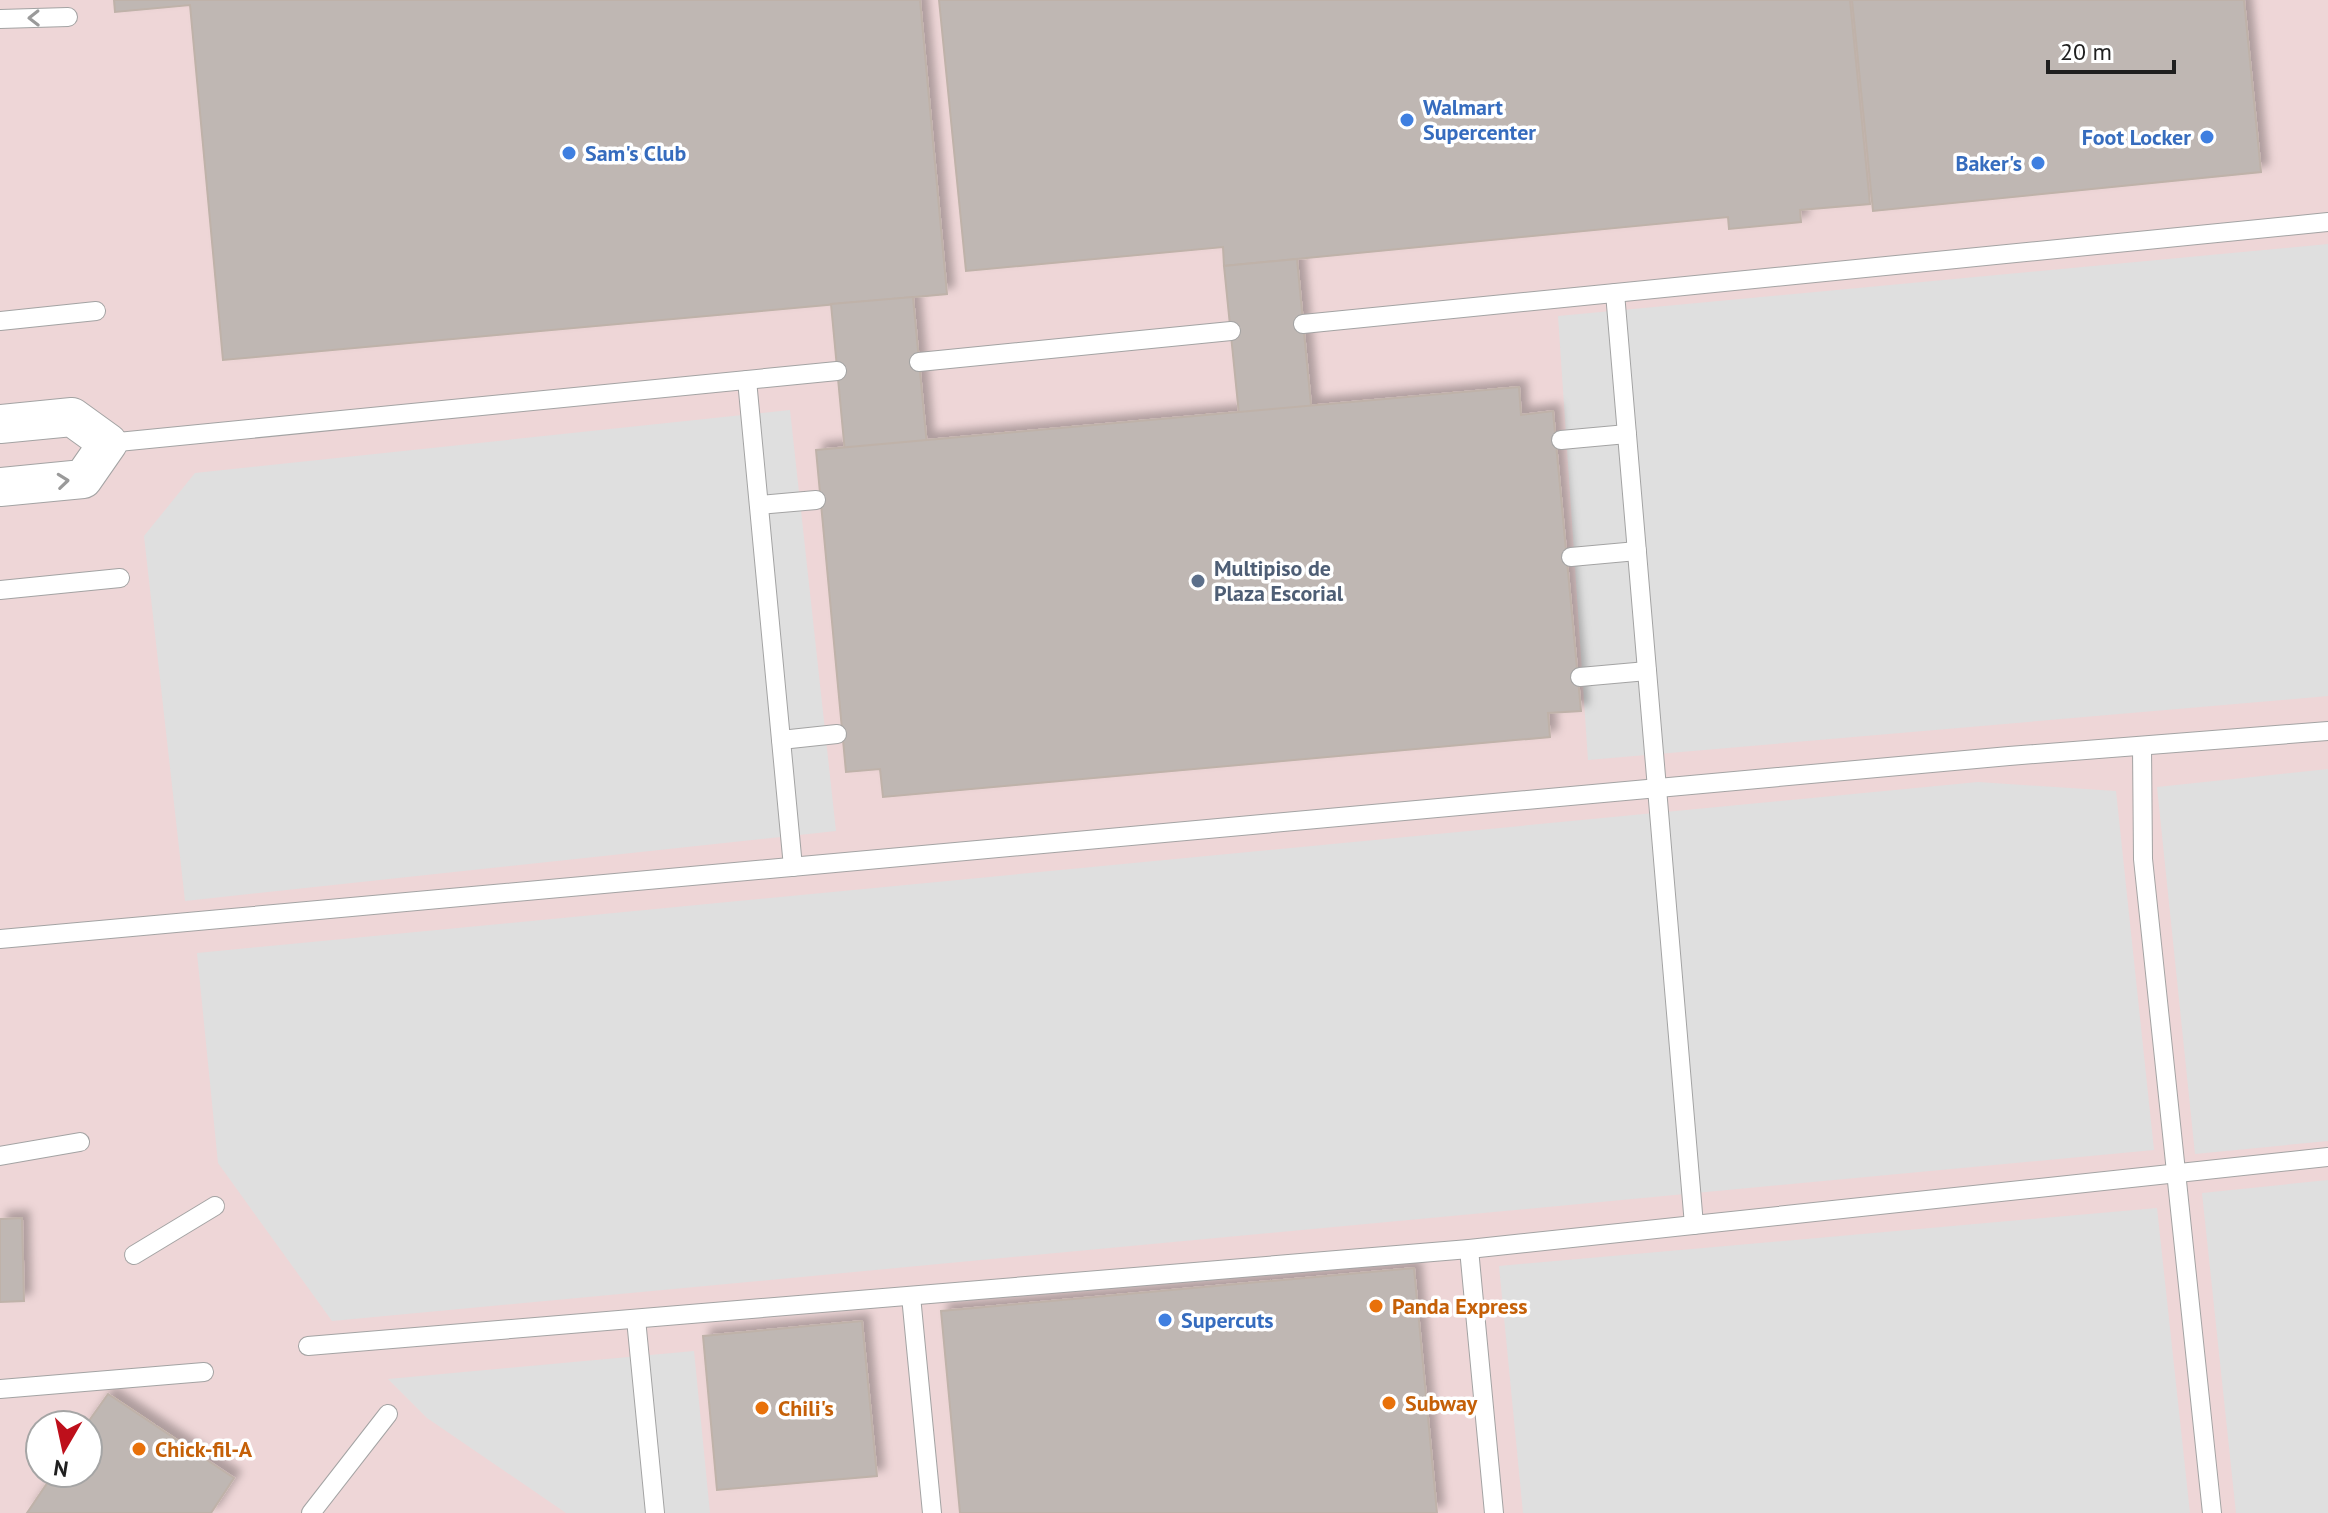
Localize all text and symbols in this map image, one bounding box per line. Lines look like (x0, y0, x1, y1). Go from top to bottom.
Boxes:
one-way arrow (27, 9, 40, 27)
scale bar (2048, 24, 2174, 74)
text: 20 m (2060, 36, 2112, 67)
place label: Walmart Supercenter (1423, 93, 1536, 146)
marker: Walmart Supercenter (1398, 111, 1416, 129)
place label: Foot Locker (2082, 123, 2191, 151)
marker: Foot Locker (2198, 128, 2216, 146)
place label: Sam's Club (585, 139, 686, 167)
marker: Sam's Club (560, 144, 578, 162)
place label: Baker's (1955, 149, 2022, 177)
marker: Baker's (2029, 154, 2047, 172)
one-way arrow (57, 472, 70, 489)
place label: Multipiso de Plaza Escorial (1214, 554, 1344, 607)
marker: Multipiso de Plaza Escorial (1189, 572, 1207, 590)
place label: Panda Express (1392, 1292, 1528, 1320)
marker: Panda Express (1367, 1297, 1385, 1315)
place label: Supercuts (1181, 1306, 1274, 1334)
marker: Supercuts (1156, 1311, 1174, 1329)
place label: Subway (1405, 1389, 1478, 1417)
place label: Chili's (778, 1394, 834, 1422)
marker: Subway (1380, 1394, 1398, 1412)
marker: Chili's (753, 1399, 771, 1417)
north arrow (24, 1409, 104, 1489)
place label: Chick-fil-A (155, 1435, 253, 1463)
marker: Chick-fil-A (130, 1440, 148, 1458)
text: N (52, 1454, 70, 1484)

